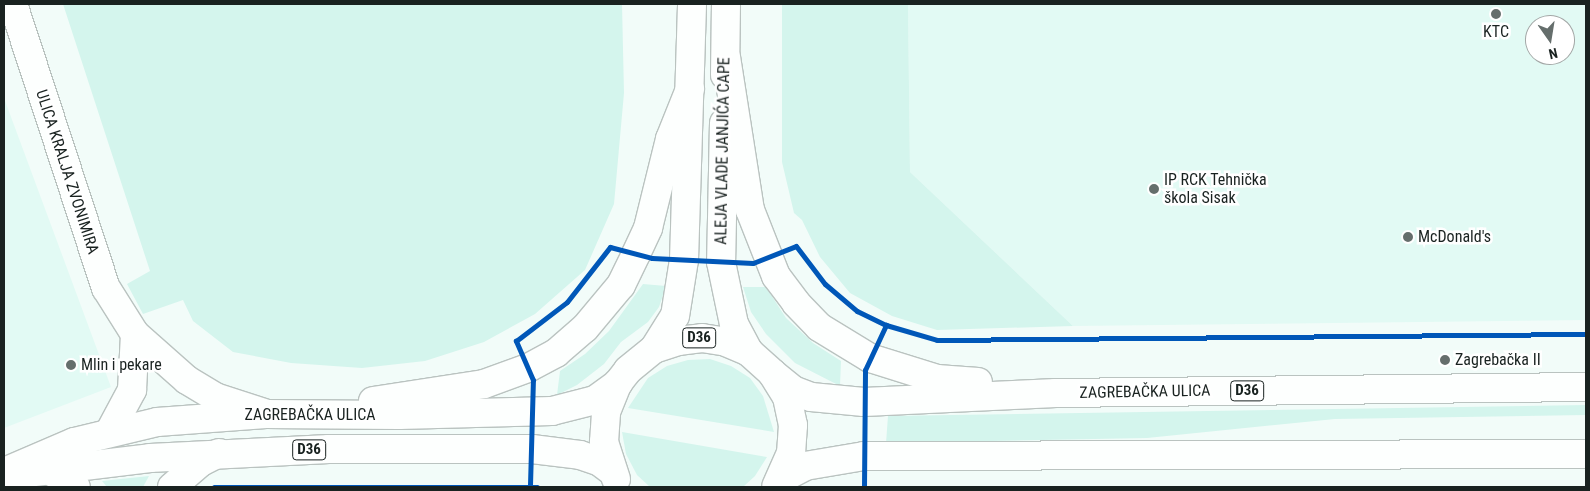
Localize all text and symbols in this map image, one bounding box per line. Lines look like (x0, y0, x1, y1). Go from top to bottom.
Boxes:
marker: KTC (1490, 8, 1502, 20)
north arrow (1525, 15, 1575, 65)
place label: KTC (1483, 22, 1509, 42)
text: N (1547, 45, 1559, 62)
street label: ALEJA VLADE JANJIĆA CAPE (712, 57, 734, 245)
street label: ULICA KRALJA ZVONIMIRA (31, 87, 103, 257)
place label: IP RCK Tehnička škola Sisak (1164, 170, 1267, 208)
marker: IP RCK Tehnička škola Sisak (1148, 183, 1160, 195)
place label: McDonald's (1418, 227, 1491, 247)
marker: McDonald's (1402, 231, 1414, 243)
road number: D36 (682, 326, 716, 350)
place label: Zagrebačka II (1455, 350, 1541, 370)
marker: Zagrebačka II (1439, 354, 1451, 366)
place label: Mlin i pekare (81, 355, 162, 375)
marker: Mlin i pekare (65, 359, 77, 371)
road number: D36 (1230, 378, 1264, 404)
street label: ZAGREBAČKA ULICA (1079, 381, 1211, 403)
street label: ZAGREBAČKA ULICA (245, 405, 375, 425)
road number: D36 (292, 438, 326, 462)

